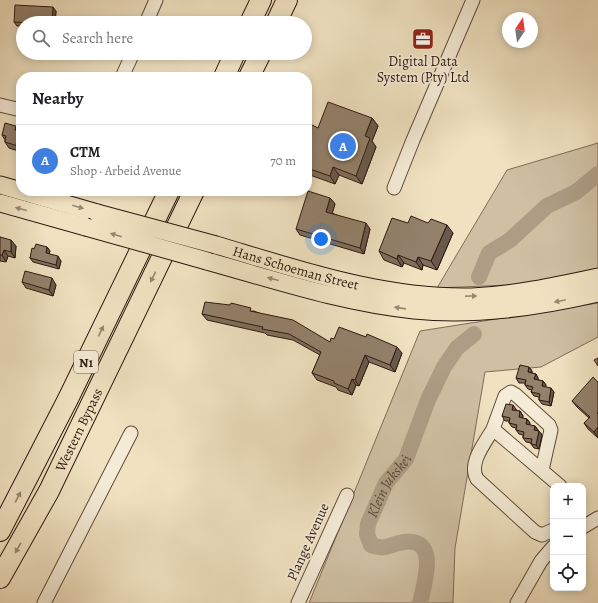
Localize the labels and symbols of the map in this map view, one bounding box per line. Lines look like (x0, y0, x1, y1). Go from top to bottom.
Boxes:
north arrow (502, 12, 538, 48)
office icon: Digital Data System (Pty) Ltd (410, 26, 436, 52)
place label: Digital Data System (Pty) Ltd (377, 52, 470, 87)
pin: A (330, 131, 356, 161)
one-way arrow (72, 204, 84, 210)
one-way arrow (15, 206, 27, 212)
your location (311, 229, 331, 249)
one-way arrow (109, 232, 121, 238)
street label: Hans Schoeman Street (231, 241, 361, 294)
one-way arrow (150, 271, 156, 282)
one-way arrow (267, 276, 279, 282)
one-way arrow (465, 293, 477, 300)
one-way arrow (554, 299, 566, 305)
one-way arrow (394, 305, 406, 311)
one-way arrow (98, 325, 104, 336)
road number: N1 (74, 351, 98, 373)
street label: Western Bypass (50, 385, 107, 475)
water label: Klein Jukskei (362, 452, 417, 521)
one-way arrow (15, 491, 22, 503)
street label: Plange Avenue (282, 500, 334, 584)
one-way arrow (14, 542, 21, 554)

